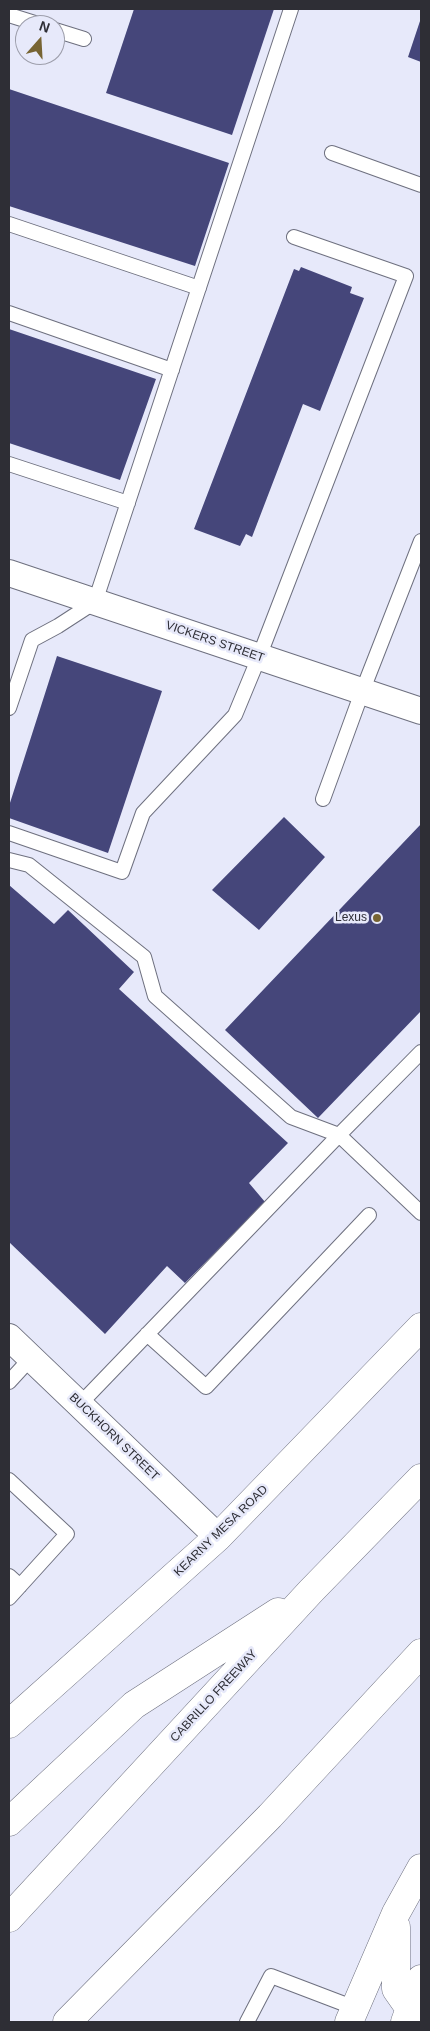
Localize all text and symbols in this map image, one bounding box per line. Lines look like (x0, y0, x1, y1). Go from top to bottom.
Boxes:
north arrow (15, 15, 65, 65)
text: N (37, 18, 52, 36)
street label: VICKERS STREET (164, 618, 266, 666)
place label: Lexus (335, 911, 367, 925)
marker: Lexus (371, 912, 383, 924)
street label: BUCKHORN STREET (66, 1390, 162, 1484)
street label: KEARNY MESA ROAD (171, 1483, 271, 1579)
street label: CABRILLO FREEWAY (168, 1647, 260, 1745)

